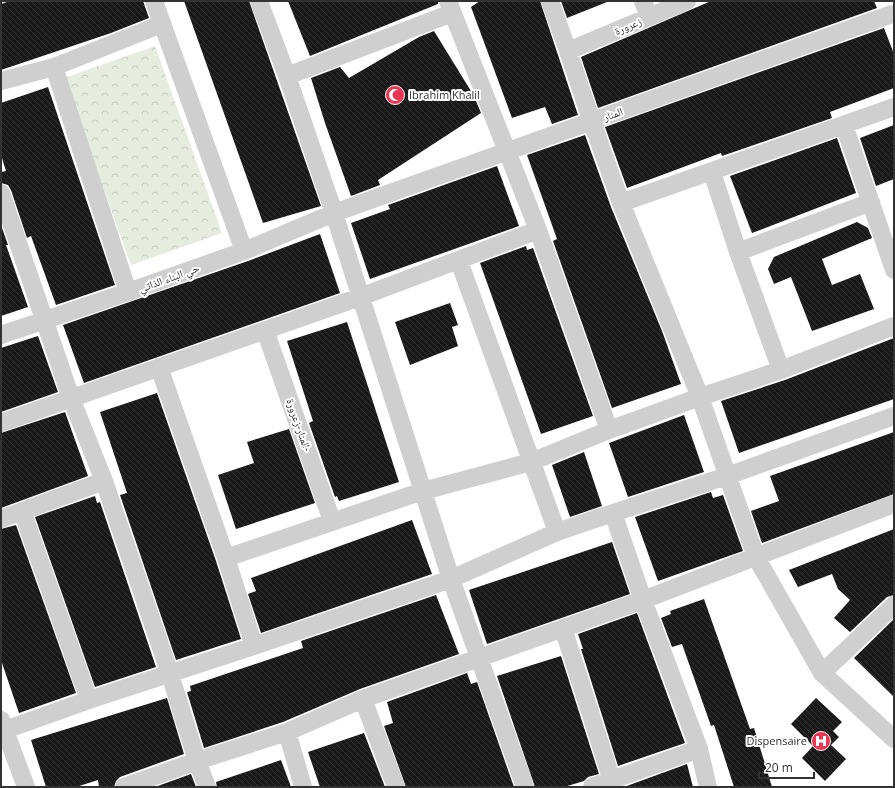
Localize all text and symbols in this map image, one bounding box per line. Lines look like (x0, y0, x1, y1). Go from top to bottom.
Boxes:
street label: زعرورة (612, 13, 644, 38)
mosque icon: Ibrahim Khalil (384, 84, 406, 106)
place label: Ibrahim Khalil (409, 87, 480, 102)
street label: المنار (600, 103, 625, 124)
street label: حي البناء الذاتي (137, 260, 202, 297)
street label: المنار-زعرورة- (283, 396, 316, 454)
hospital icon: Dispensaire (810, 730, 832, 752)
place label: Dispensaire (747, 733, 807, 748)
scale bar (759, 754, 814, 780)
text: 20 m (765, 759, 793, 776)

